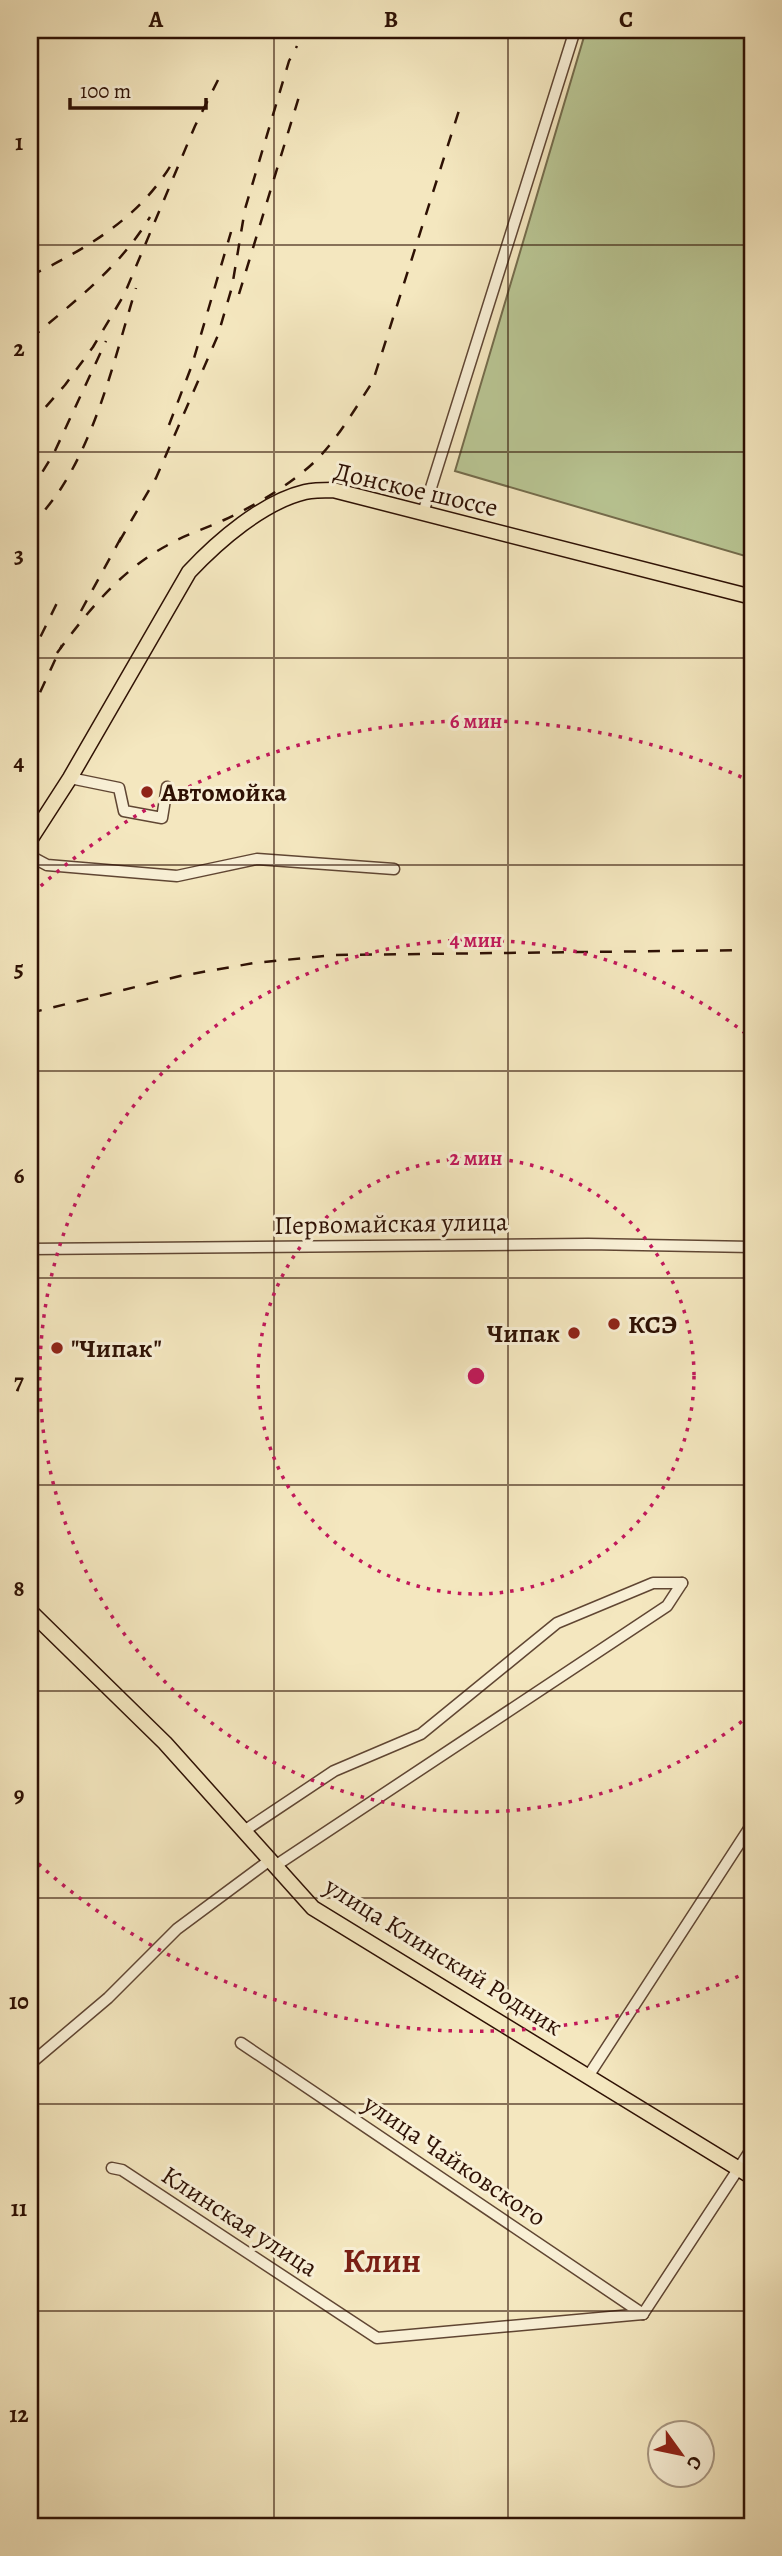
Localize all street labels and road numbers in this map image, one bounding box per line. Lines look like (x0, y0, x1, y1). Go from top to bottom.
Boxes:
street label: Донское шоссе (330, 454, 501, 525)
street label: Первомайская улица (274, 1204, 508, 1243)
street label: улица Клинский Родник (317, 1868, 569, 2044)
street label: улица Чайковского (356, 2086, 553, 2235)
street label: Клинская улица (155, 2158, 325, 2285)

